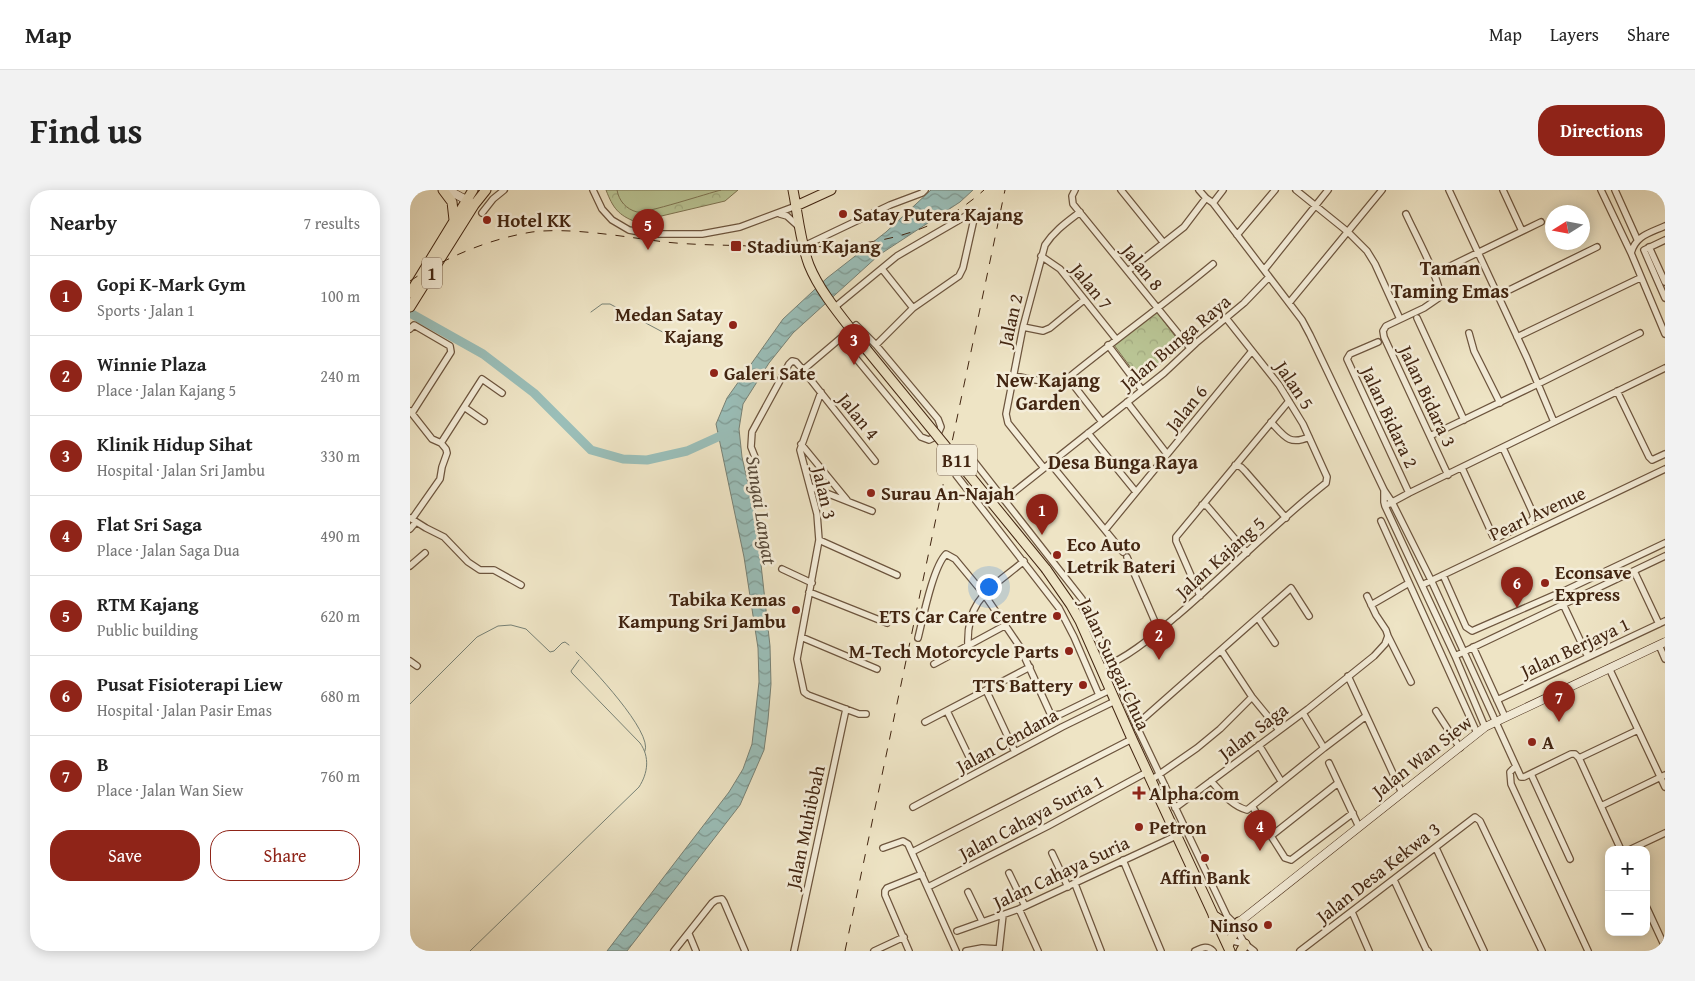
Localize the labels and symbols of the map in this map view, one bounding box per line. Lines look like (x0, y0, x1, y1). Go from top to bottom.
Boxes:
place label: Satay Putera Kajang (853, 200, 1024, 228)
north arrow (1545, 205, 1590, 250)
place label: Hotel KK (497, 206, 571, 234)
marker: Satay Putera Kajang (837, 208, 849, 220)
pin: 5 (632, 209, 664, 250)
marker: Hotel KK (481, 214, 493, 226)
place label: Stadium Kajang (747, 232, 881, 260)
street label: Jalan 8 (1114, 236, 1171, 297)
marker: Stadium Kajang (729, 239, 743, 253)
district label: Taman Taming Emas (1391, 253, 1509, 305)
street label: Jalan 7 (1063, 255, 1120, 316)
road number: 1 (422, 258, 442, 289)
street label: Jalan Bunga Raya (1112, 287, 1236, 398)
street label: Jalan 2 (990, 291, 1030, 351)
place label: Medan Satay Kajang (615, 300, 724, 350)
marker: Medan Satay Kajang (727, 319, 739, 331)
pin: 3 (838, 324, 870, 365)
street label: Jalan Bidara 3 (1391, 339, 1464, 451)
street label: Jalan 5 (1267, 353, 1322, 415)
place label: Galeri Sate (724, 359, 816, 387)
street label: Jalan Bidara 2 (1353, 360, 1426, 472)
district label: New Kajang Garden (996, 365, 1100, 417)
marker: Galeri Sate (708, 367, 720, 379)
street label: Jalan 6 (1157, 378, 1214, 439)
street label: Jalan 4 (830, 385, 887, 446)
road number: B11 (937, 444, 977, 476)
district label: Desa Bunga Raya (1048, 447, 1199, 476)
water label: Sungai Langat (739, 453, 785, 567)
street label: Jalan 3 (805, 462, 845, 522)
street label: Pearl Avenue (1484, 478, 1590, 548)
place label: Surau An-Najah (881, 479, 1015, 507)
marker: Surau An-Najah (865, 487, 877, 499)
pin: 1 (1026, 494, 1058, 535)
street label: Jalan Kajang 5 (1168, 509, 1271, 606)
place label: Eco Auto Letrik Bateri (1067, 530, 1176, 580)
marker: Eco Auto Letrik Bateri (1051, 549, 1063, 561)
place label: Econsave Express (1555, 558, 1632, 608)
pin: 6 (1501, 567, 1533, 608)
your location (976, 574, 1002, 600)
marker: Econsave Express (1539, 577, 1551, 589)
place label: Tabika Kemas Kampung Sri Jambu (618, 585, 786, 635)
street label: Jalan Sungai Chua (1071, 592, 1158, 735)
place label: ETS Car Care Centre (879, 602, 1047, 630)
marker: Tabika Kemas Kampung Sri Jambu (790, 604, 802, 616)
marker: ETS Car Care Centre (1051, 610, 1063, 622)
street label: Jalan Berjaya 1 (1514, 610, 1634, 685)
pin: 2 (1143, 619, 1175, 660)
place label: M-Tech Motorcycle Parts (849, 637, 1059, 665)
marker: M-Tech Motorcycle Parts (1063, 645, 1075, 657)
place label: TTS Battery (973, 671, 1073, 699)
marker: TTS Battery (1077, 679, 1089, 691)
pin: 7 (1543, 681, 1575, 722)
street label: Jalan Saga (1211, 695, 1294, 768)
street label: Jalan Cendana (949, 700, 1063, 781)
street label: Jalan Wan Siew (1364, 708, 1478, 805)
place label: A (1542, 728, 1554, 756)
marker: A (1526, 736, 1538, 748)
street label: Jalan Muhibbah (778, 762, 832, 893)
street label: Jalan Cahaya Suria 1 (952, 767, 1108, 868)
place label: Alpha.com (1149, 779, 1240, 807)
marker: Alpha.com (1133, 787, 1145, 799)
pin: 4 (1244, 810, 1276, 851)
place label: Petron (1149, 813, 1207, 841)
street label: Jalan Desa Kekwa 3 (1308, 815, 1446, 931)
marker: Petron (1133, 821, 1145, 833)
street label: Jalan Cahaya Suria (987, 828, 1134, 917)
marker: Affin Bank (1199, 852, 1211, 864)
place label: Affin Bank (1160, 863, 1250, 891)
place label: Ninso (1210, 911, 1258, 939)
marker: Ninso (1262, 919, 1274, 931)

